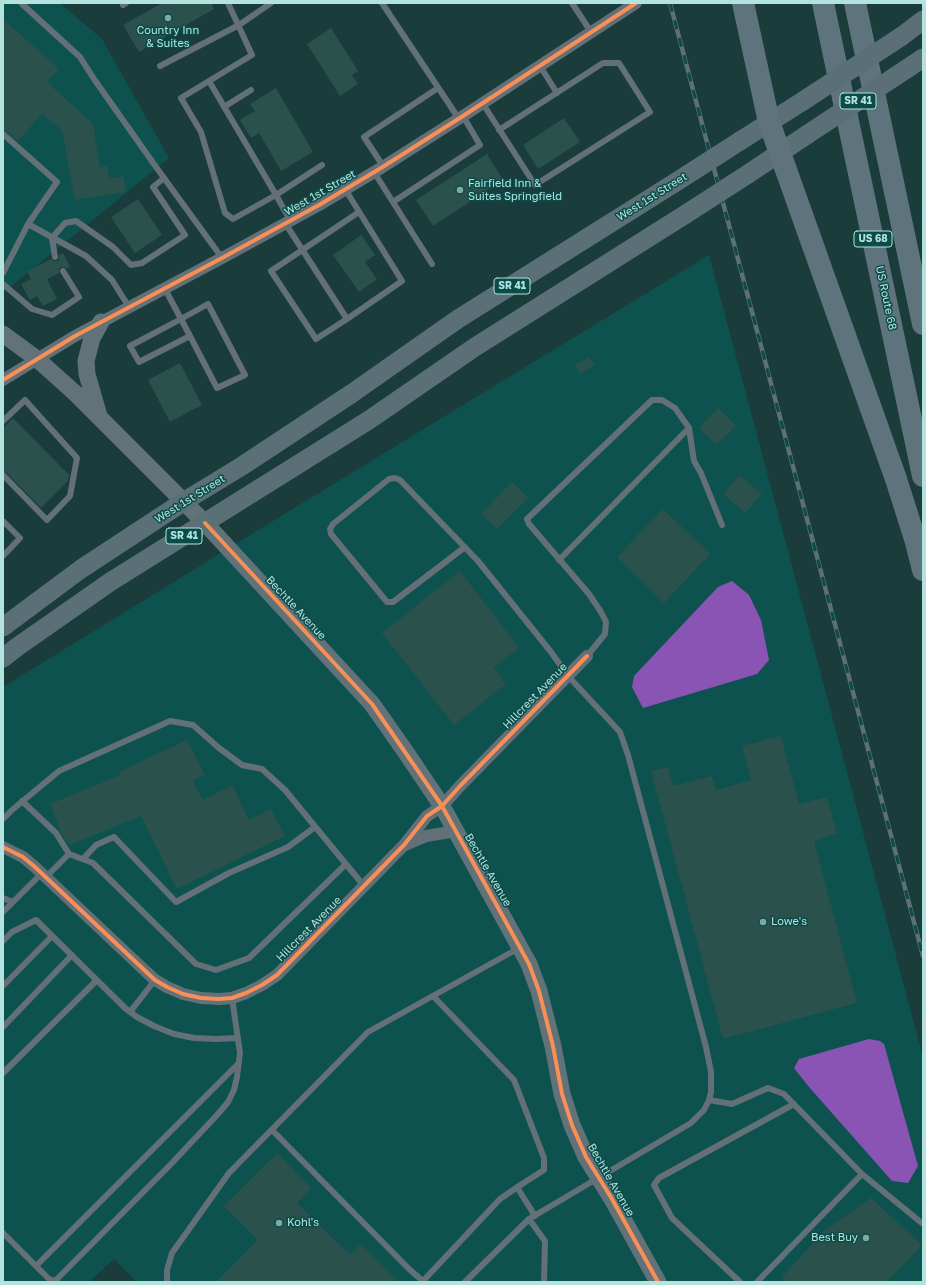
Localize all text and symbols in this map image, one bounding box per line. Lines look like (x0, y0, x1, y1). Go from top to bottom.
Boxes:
marker: Country Inn & Suites (163, 13, 173, 23)
place label: Country Inn & Suites (137, 24, 199, 50)
road number: SR 41 (840, 93, 876, 109)
street label: West 1st Street (282, 167, 358, 219)
street label: West 1st Street (614, 170, 690, 224)
place label: Fairfield Inn & Suites Springfield (468, 177, 562, 203)
marker: Fairfield Inn & Suites Springfield (455, 185, 465, 195)
road number: US 68 (854, 231, 892, 247)
street label: US Route 68 (873, 265, 899, 331)
road number: SR 41 (494, 278, 530, 294)
street label: West 1st Street (152, 472, 228, 526)
road number: SR 41 (166, 528, 202, 544)
street label: Bechtle Avenue (263, 573, 329, 643)
street label: Hillcrest Avenue (500, 660, 570, 732)
street label: Bechtle Avenue (462, 831, 514, 909)
street label: Hillcrest Avenue (274, 894, 344, 964)
place label: Lowe's (771, 915, 807, 929)
marker: Lowe's (758, 917, 768, 927)
street label: Bechtle Avenue (585, 1141, 637, 1219)
place label: Kohl's (287, 1216, 319, 1230)
marker: Kohl's (274, 1218, 284, 1228)
place label: Best Buy (811, 1231, 858, 1245)
marker: Best Buy (861, 1233, 871, 1243)

